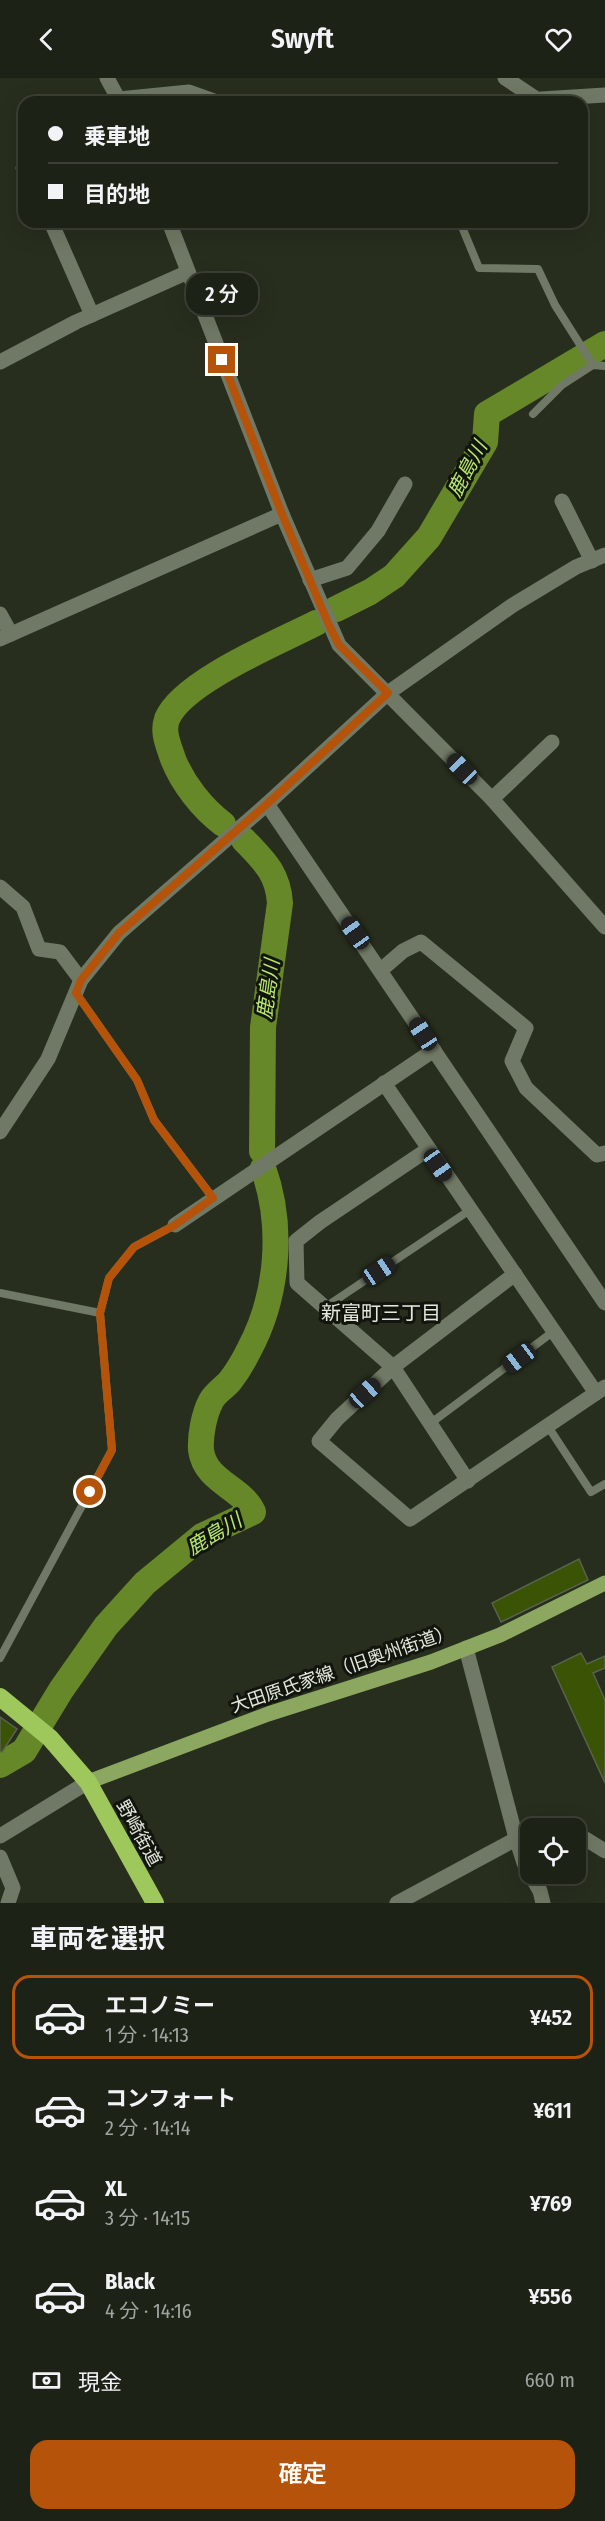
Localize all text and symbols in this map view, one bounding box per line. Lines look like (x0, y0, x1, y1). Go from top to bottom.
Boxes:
icon: back (30, 23, 63, 56)
text: Swyft (271, 23, 334, 55)
icon: heart (542, 23, 575, 56)
text: 乗車地 (84, 123, 150, 150)
text: 目的地 (84, 181, 150, 208)
callout: 2 分 (186, 273, 258, 315)
text: 2 分 (205, 282, 239, 306)
route end (208, 346, 235, 373)
water label: 鹿島川 (442, 435, 493, 501)
car (443, 750, 481, 788)
car (337, 913, 373, 953)
water label: 鹿島川 (252, 956, 284, 1020)
car (406, 1014, 440, 1054)
car (420, 1145, 456, 1185)
car (359, 1253, 399, 1289)
district label: 新富町三丁目 (321, 1301, 441, 1325)
car (499, 1340, 539, 1376)
car (346, 1374, 384, 1412)
route start (76, 1478, 103, 1505)
water label: 鹿島川 (182, 1507, 248, 1560)
street label: 大田原氏家線（旧奥州街道） (228, 1621, 456, 1717)
street label: 野崎街道 (112, 1796, 166, 1870)
map controls (520, 1818, 586, 1884)
button: locate (520, 1818, 586, 1884)
text: 車両を選択 (30, 1923, 165, 1955)
icon: car (33, 1990, 87, 2044)
text: エコノミー (105, 1992, 215, 2019)
text: ¥452 (530, 2004, 572, 2031)
text: 1 分 · 14:13 (105, 2023, 189, 2047)
icon: car (33, 2083, 87, 2137)
text: コンフォート (105, 2085, 236, 2112)
text: ¥611 (533, 2097, 572, 2124)
text: 2 分 · 14:14 (105, 2116, 191, 2140)
text: XL (105, 2175, 127, 2202)
icon: car (33, 2176, 87, 2230)
text: ¥769 (530, 2190, 572, 2217)
text: 3 分 · 14:15 (105, 2206, 190, 2230)
text: Black (105, 2268, 155, 2295)
icon: car (33, 2269, 87, 2323)
text: ¥556 (529, 2283, 572, 2310)
text: 4 分 · 14:16 (105, 2299, 192, 2323)
icon: cash (30, 2364, 63, 2397)
text: 660 m (525, 2368, 575, 2392)
text: 現金 (78, 2369, 122, 2396)
button: 確定 (30, 2440, 575, 2509)

